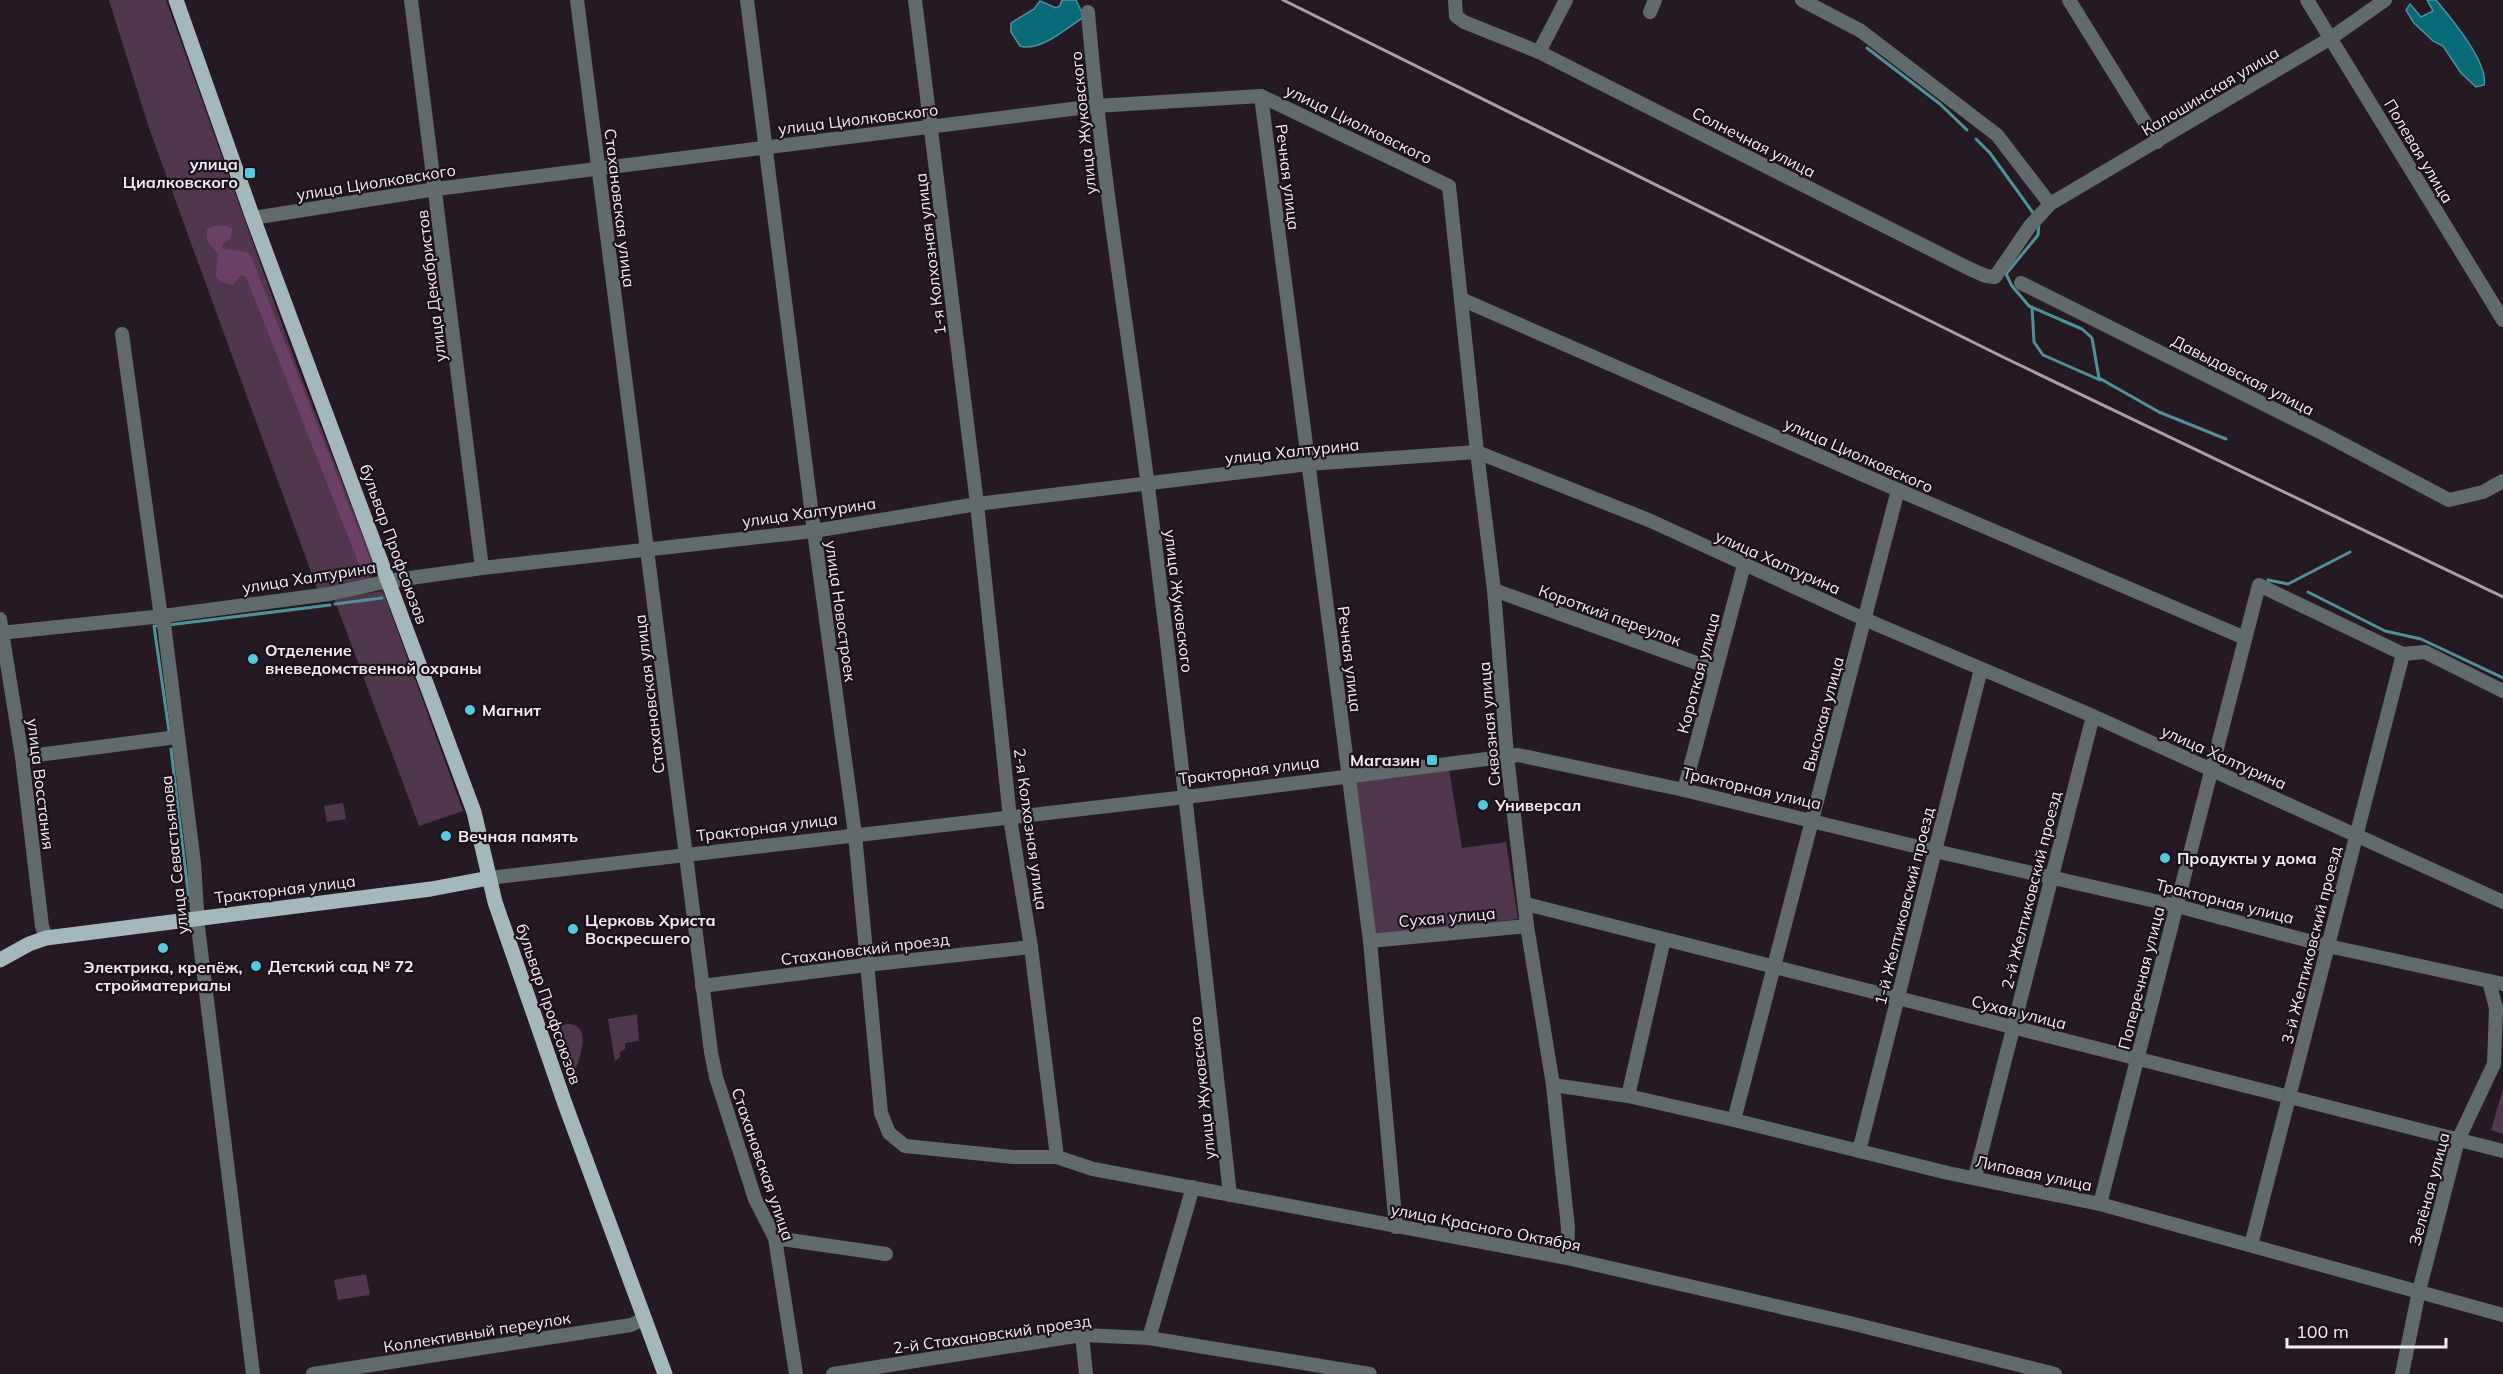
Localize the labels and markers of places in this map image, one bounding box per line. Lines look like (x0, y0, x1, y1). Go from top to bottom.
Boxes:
place label: улица Циалковского (123, 154, 238, 192)
marker: улица Циалковского (243, 166, 257, 180)
place label: Отделение вневедомственной охраны (265, 640, 482, 678)
marker: Отделение вневедомственной охраны (246, 652, 260, 666)
place label: Магнит (482, 700, 541, 720)
marker: Магнит (463, 703, 477, 717)
place label: Магазин (1350, 750, 1420, 770)
marker: Магазин (1425, 753, 1439, 767)
place label: Универсал (1494, 795, 1581, 815)
marker: Универсал (1476, 798, 1490, 812)
place label: Вечная память (458, 826, 578, 846)
marker: Вечная память (439, 829, 453, 843)
place label: Продукты у дома (2177, 848, 2317, 868)
marker: Продукты у дома (2158, 851, 2172, 865)
place label: Церковь Христа Воскресшего (585, 910, 716, 948)
marker: Церковь Христа Воскресшего (566, 922, 580, 936)
marker: Электрика, крепёж, стройматериалы (156, 941, 170, 955)
place label: Детский сад № 72 (268, 956, 414, 976)
place label: Электрика, крепёж, стройматериалы (84, 957, 242, 995)
marker: Детский сад № 72 (249, 959, 263, 973)

